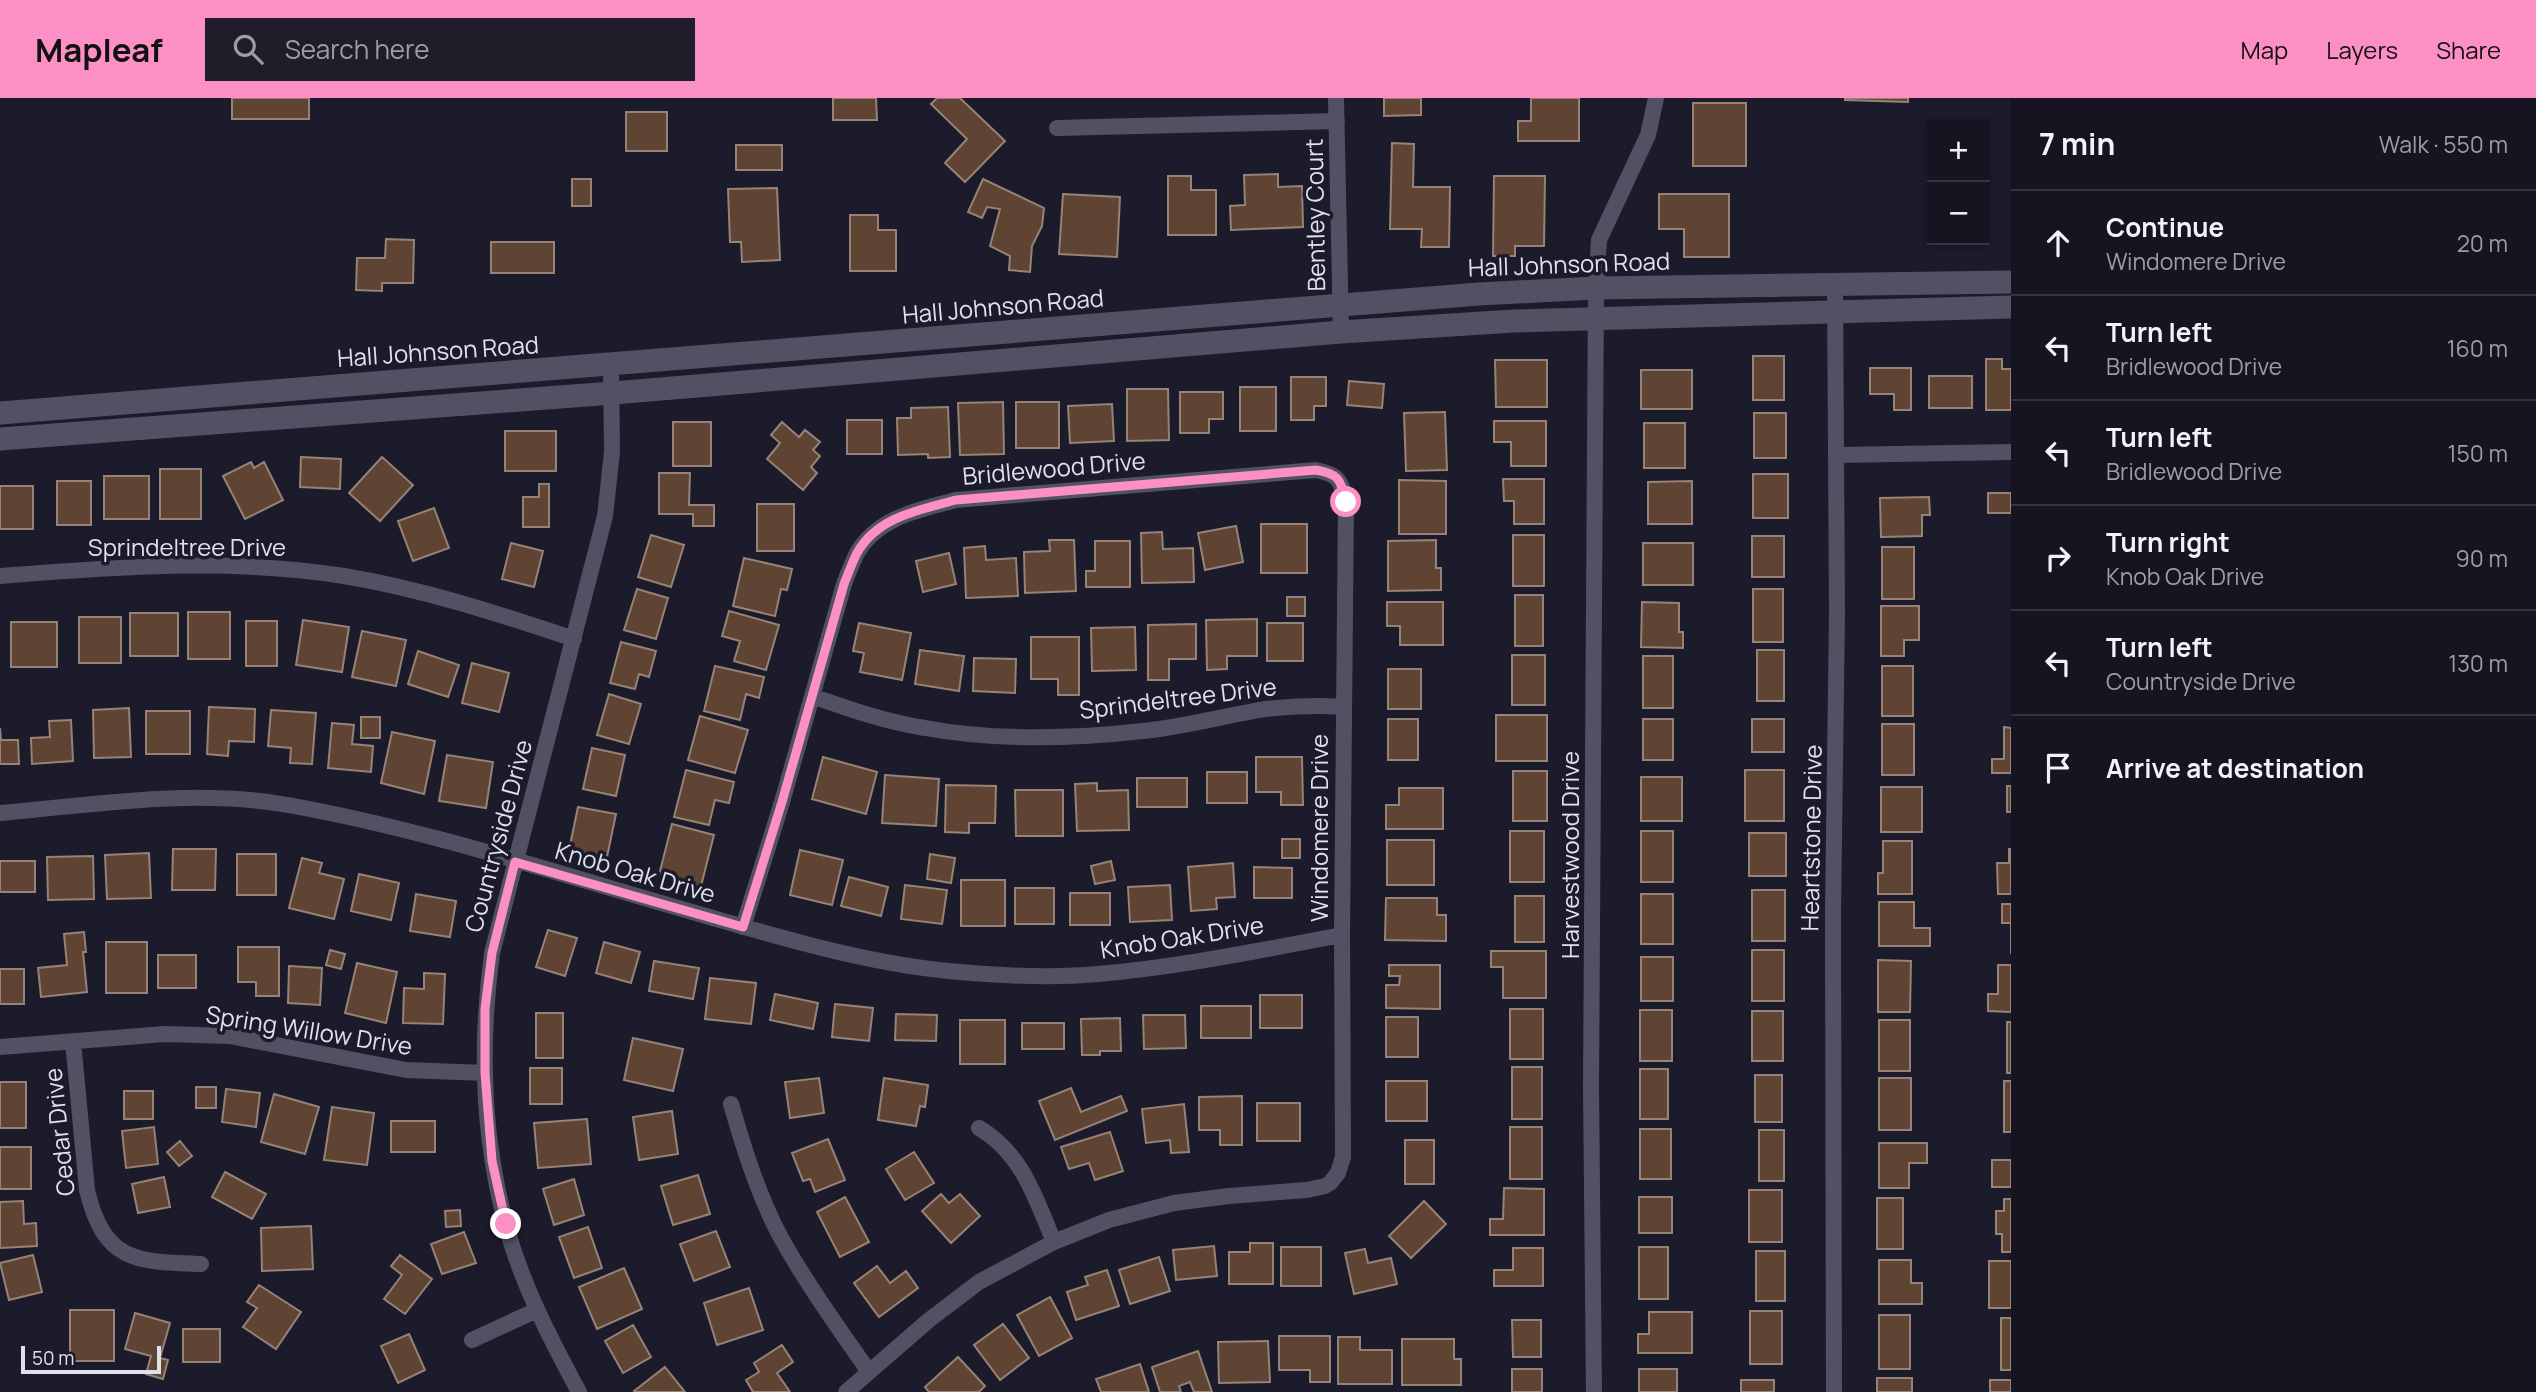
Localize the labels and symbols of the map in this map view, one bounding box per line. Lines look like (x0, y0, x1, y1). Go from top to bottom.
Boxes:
street label: Bentley Court (1297, 138, 1332, 292)
street label: Hall Johnson Road (1467, 243, 1671, 284)
street label: Hall Johnson Road (901, 280, 1105, 331)
street label: Hall Johnson Road (336, 327, 540, 374)
street label: Bridlewood Drive (961, 443, 1147, 492)
route start (1330, 486, 1361, 517)
street label: Sprindeltree Drive (88, 530, 286, 563)
street label: Sprindeltree Drive (1077, 669, 1278, 726)
street label: Windomere Drive (1302, 734, 1335, 922)
street label: Countryside Drive (456, 736, 539, 936)
street label: Heartstone Drive (1792, 744, 1829, 932)
street label: Harvestwood Drive (1553, 751, 1586, 959)
street label: Knob Oak Drive (551, 833, 719, 910)
street label: Knob Oak Drive (1098, 907, 1266, 966)
street label: Spring Willow Drive (204, 997, 415, 1062)
street label: Cedar Drive (35, 1067, 82, 1198)
route end (490, 1208, 521, 1239)
scale bar (21, 1343, 161, 1375)

